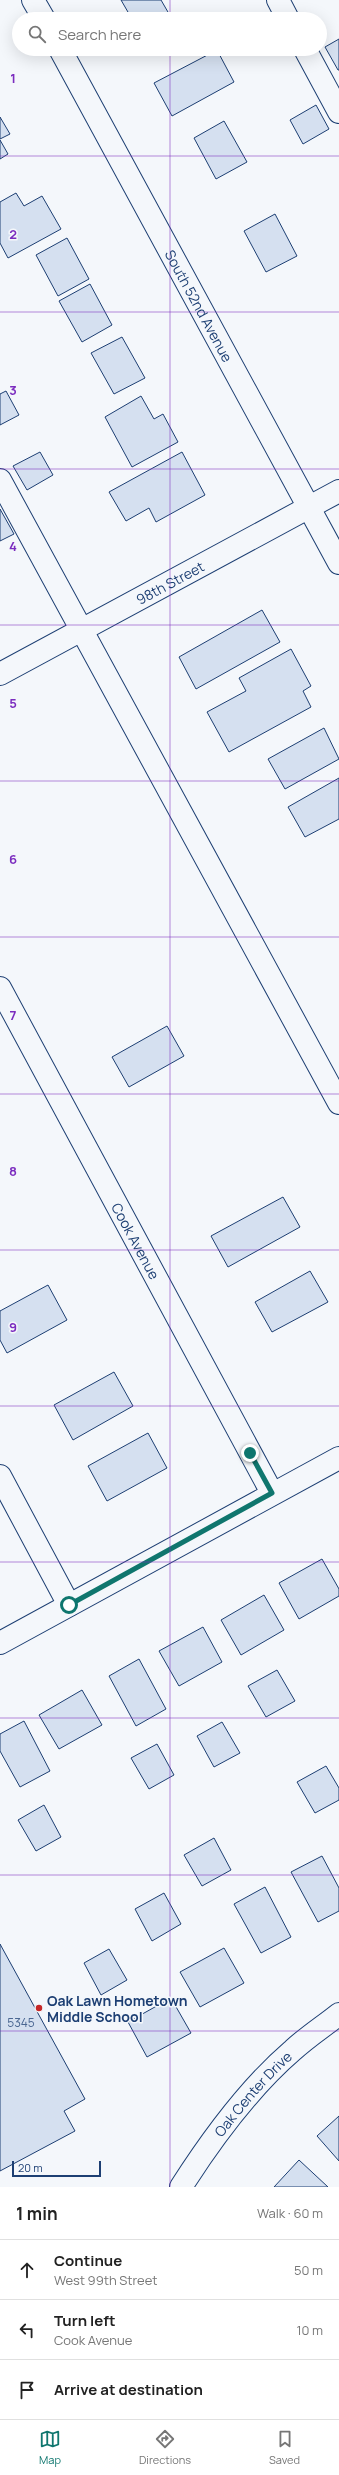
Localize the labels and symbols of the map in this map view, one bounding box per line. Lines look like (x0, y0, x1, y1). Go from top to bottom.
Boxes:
text: 1 (10, 69, 16, 87)
text: 2 (9, 225, 17, 243)
street label: South 52nd Avenue (161, 246, 237, 365)
text: 3 (9, 381, 17, 399)
text: 4 (9, 537, 17, 555)
street label: 98th Street (132, 556, 208, 608)
text: 5 (9, 694, 17, 712)
text: 6 (9, 850, 17, 868)
text: 7 (10, 1006, 17, 1024)
text: 8 (9, 1162, 17, 1180)
street label: Cook Avenue (108, 1199, 164, 1282)
text: 9 (9, 1318, 17, 1336)
route end (241, 1444, 259, 1462)
route start (60, 1596, 78, 1614)
place label: Oak Lawn Hometown Middle School (47, 1991, 188, 2026)
marker: Oak Lawn Hometown Middle School (34, 2003, 44, 2013)
house number: 5345 (7, 2014, 35, 2031)
street label: Oak Center Drive (209, 2046, 295, 2140)
scale bar (12, 2159, 101, 2178)

